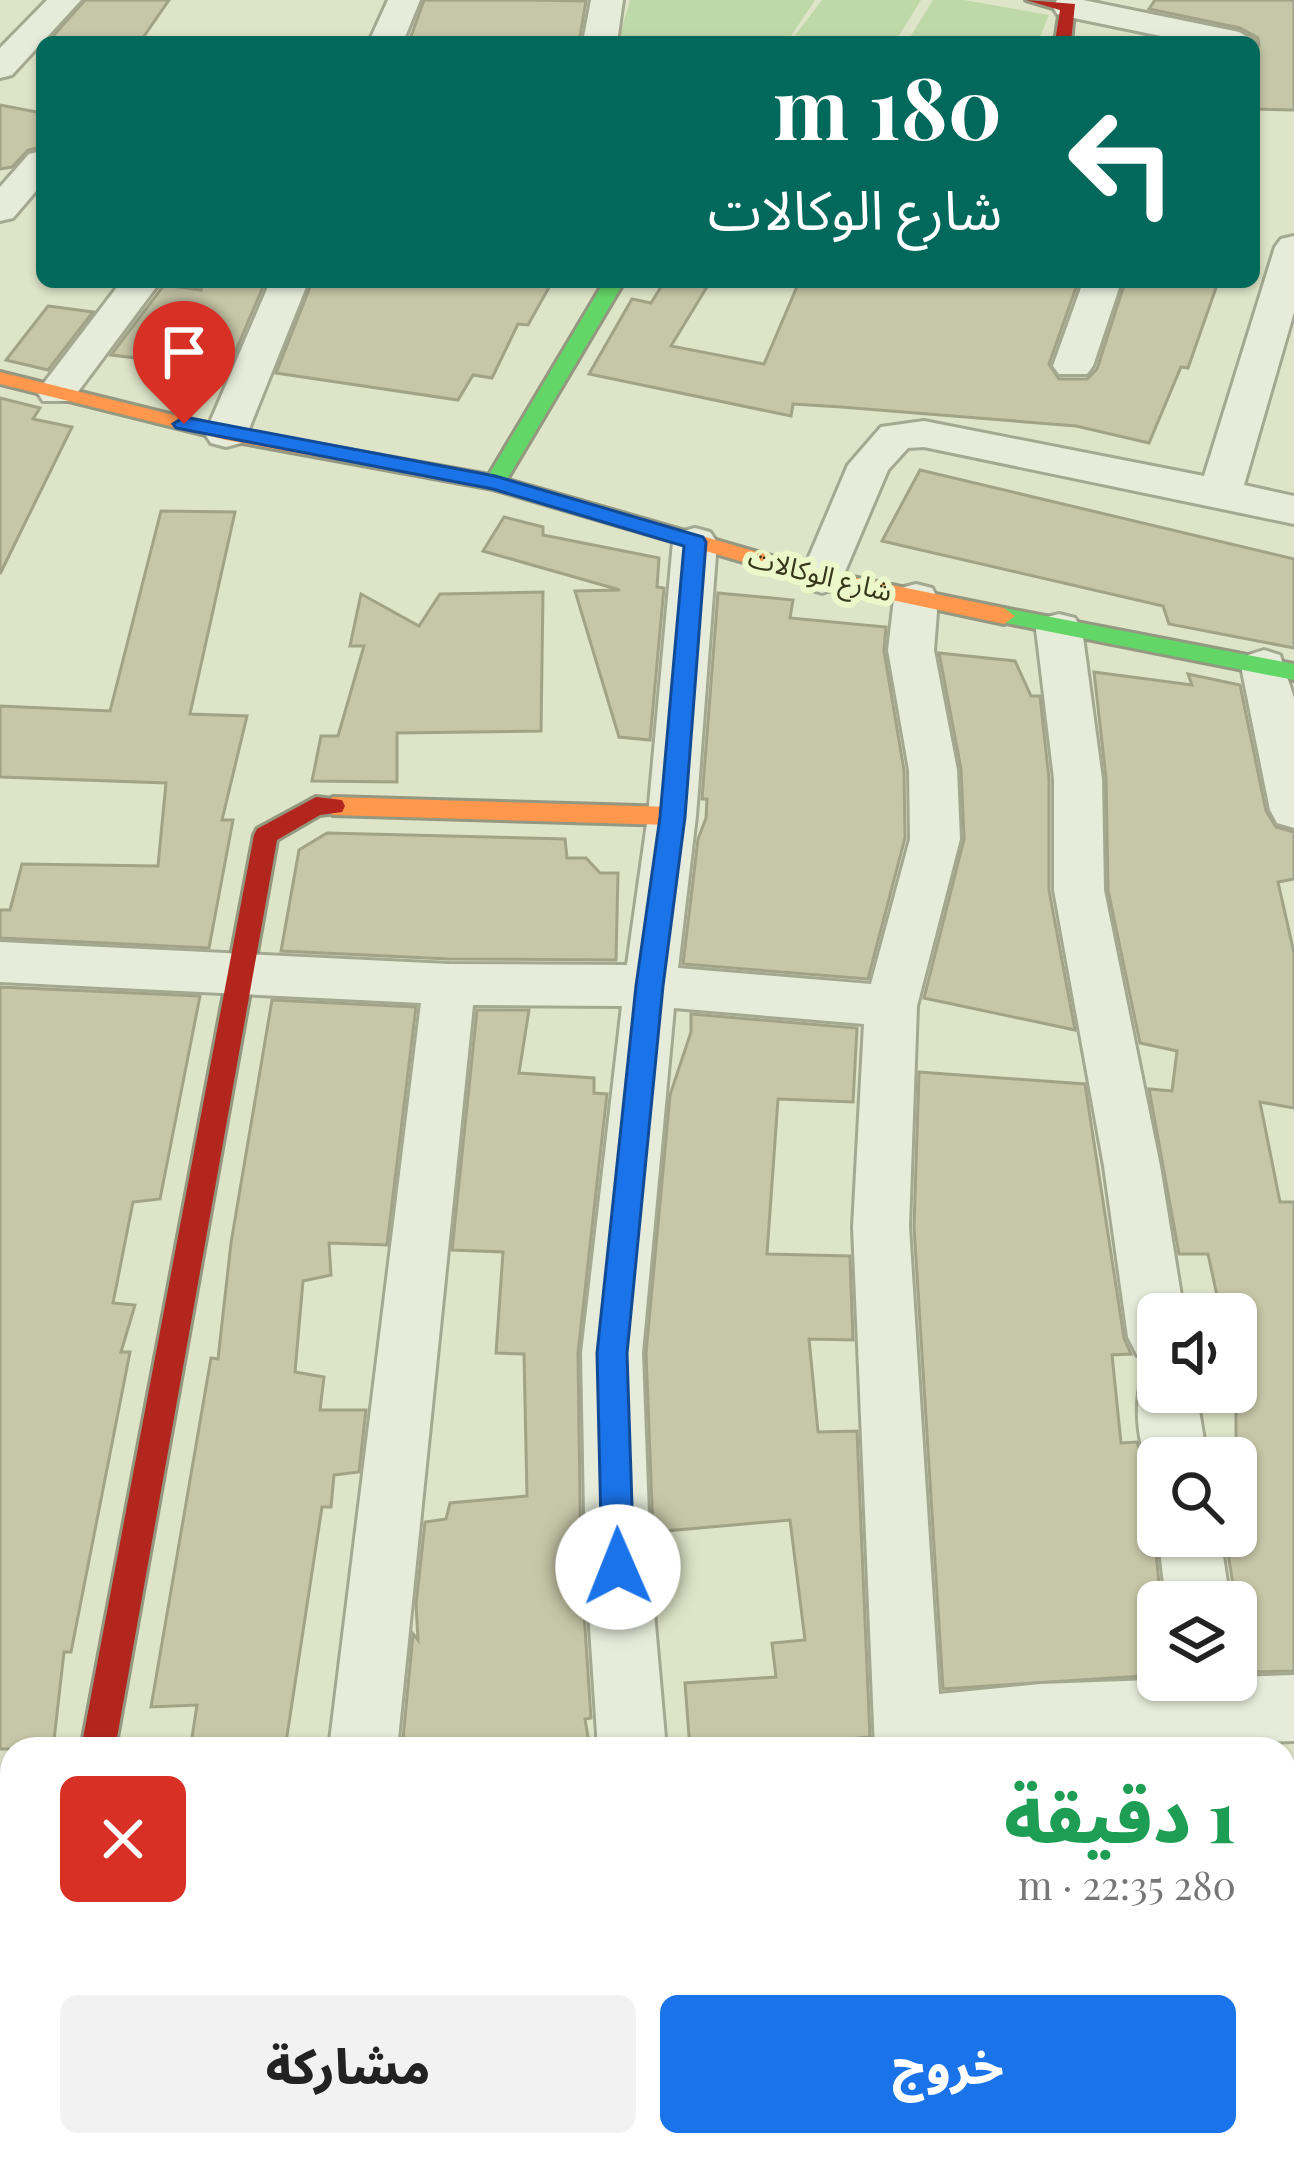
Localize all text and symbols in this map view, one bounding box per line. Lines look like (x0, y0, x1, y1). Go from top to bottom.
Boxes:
text: 180 m (773, 49, 1002, 161)
icon: left (1044, 84, 1200, 240)
text: شارع الوكالات (708, 172, 1002, 244)
pin (133, 301, 235, 424)
icon: arrive (151, 319, 217, 385)
street label: شارع الوكالات (744, 538, 896, 612)
map controls (1137, 1293, 1257, 1701)
button: sound (1137, 1293, 1257, 1413)
button: search (1137, 1437, 1257, 1557)
position arrow (555, 1504, 681, 1630)
button: layers (1137, 1581, 1257, 1701)
text: 1 دقيقة (1004, 1765, 1236, 1861)
button: close (60, 1776, 186, 1902)
text: 280 m · 22:35 (1018, 1858, 1236, 1910)
button: مشاركة (60, 1995, 636, 2133)
button: خروج (660, 1995, 1236, 2133)

